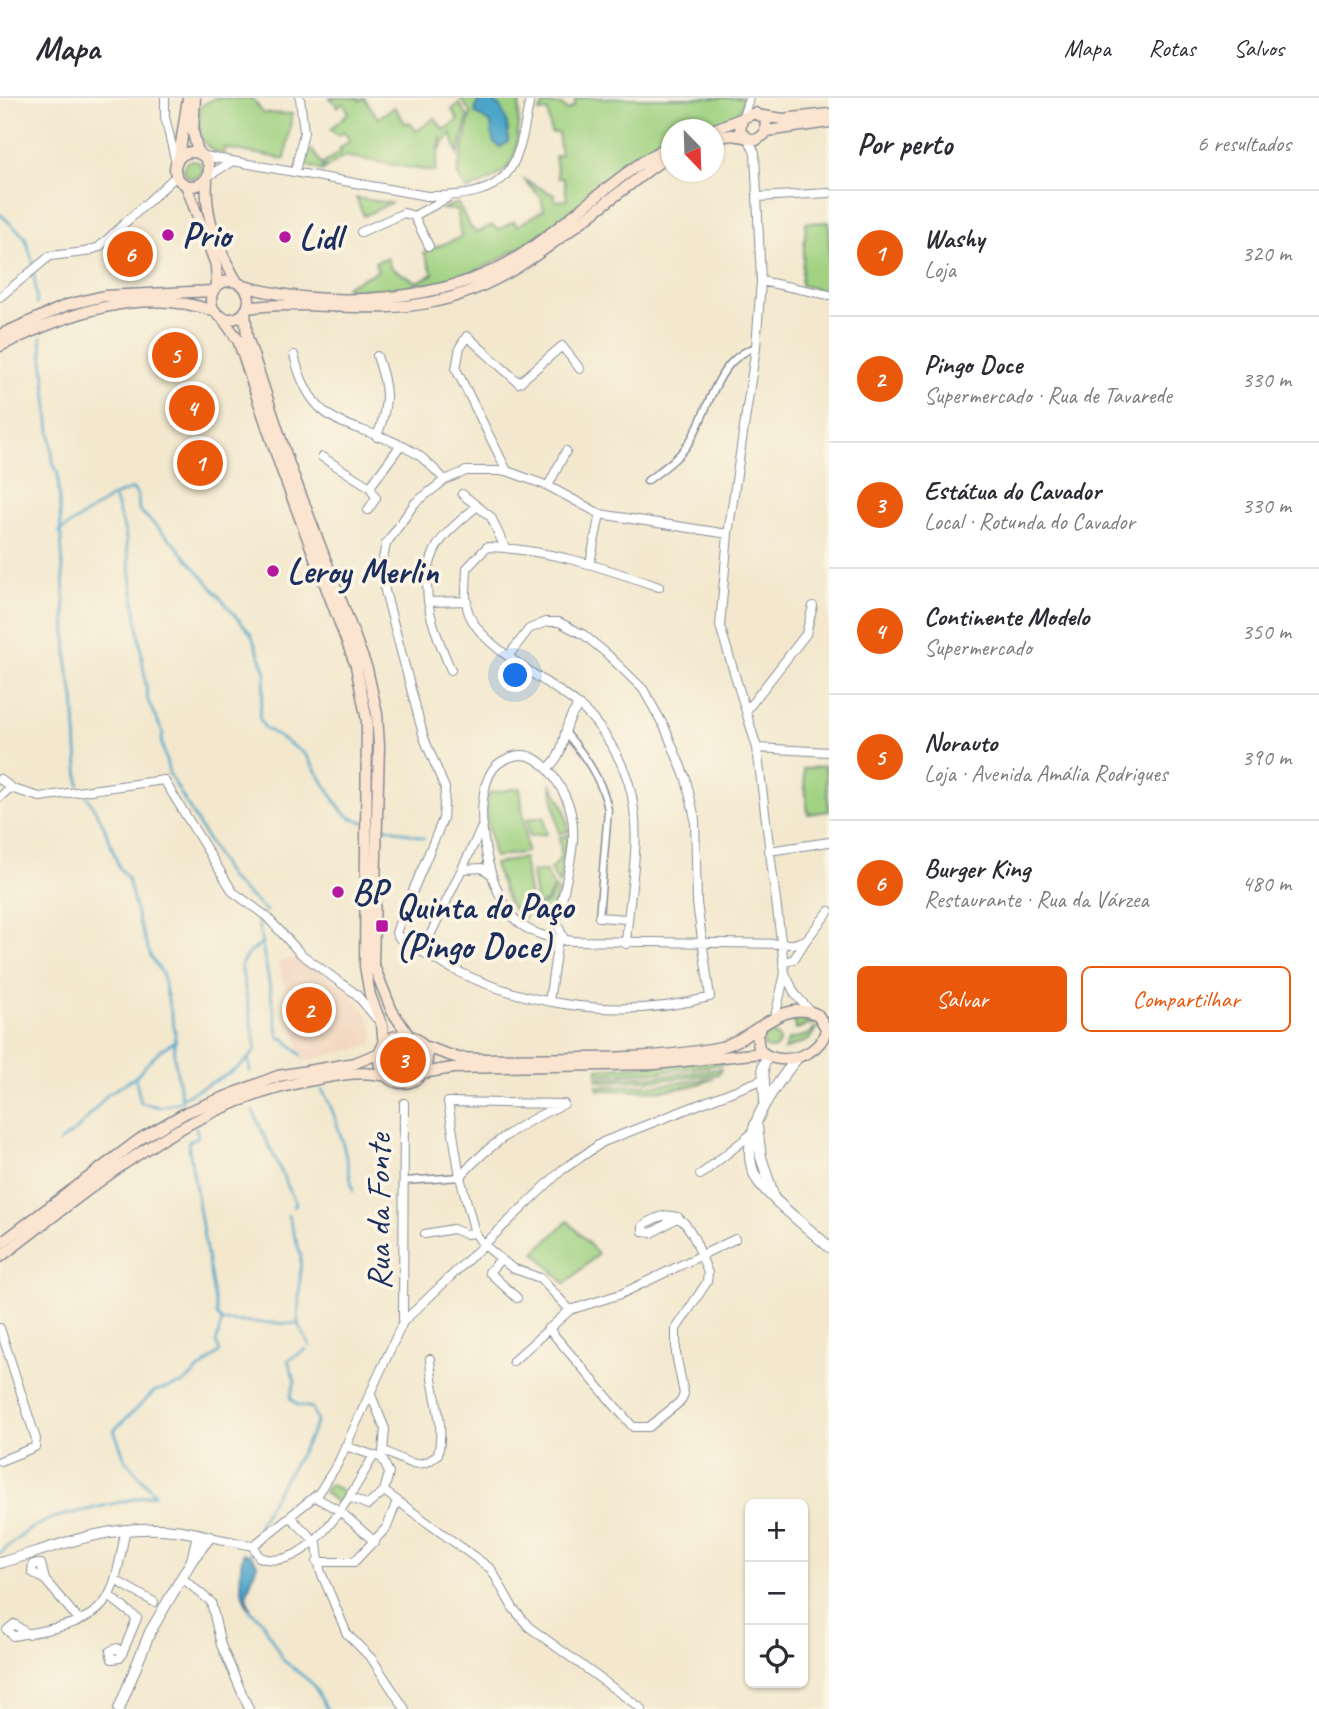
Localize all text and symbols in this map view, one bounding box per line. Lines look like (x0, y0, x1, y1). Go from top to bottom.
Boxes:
text: Mapa (35, 27, 100, 69)
text: Mapa (1064, 33, 1111, 63)
text: Rotas (1149, 33, 1195, 63)
text: Salvos (1233, 33, 1284, 63)
north arrow (661, 119, 724, 182)
text: Por perto (857, 125, 952, 163)
text: 6 resultados (1197, 129, 1291, 158)
place label: Prio (182, 213, 234, 258)
place label: Lidl (299, 215, 348, 260)
text: Washy (924, 222, 984, 255)
marker: Prio (160, 227, 176, 243)
pin: 6 (107, 228, 153, 280)
marker: Lidl (277, 229, 293, 245)
text: 1 (875, 239, 885, 268)
text: 320 m (1242, 239, 1291, 268)
text: Loja (924, 255, 956, 284)
pin: 5 (152, 329, 198, 381)
text: Pingo Doce (924, 348, 1022, 381)
text: 2 (875, 365, 885, 394)
text: 330 m (1242, 365, 1291, 394)
text: Supermercado · Rua de Tavarede (924, 381, 1172, 410)
pin: 4 (169, 382, 215, 434)
pin: 1 (177, 437, 223, 489)
text: Estátua do Cavador (924, 474, 1101, 507)
text: 3 (875, 491, 885, 520)
text: 330 m (1242, 491, 1291, 520)
text: Local · Rotunda do Cavador (924, 507, 1135, 536)
place label: Leroy Merlin (287, 549, 439, 594)
marker: Leroy Merlin (265, 563, 281, 579)
text: Continente Modelo (924, 600, 1089, 633)
text: 4 (875, 617, 885, 646)
text: 350 m (1242, 617, 1291, 646)
text: Supermercado (924, 633, 1032, 662)
your location (498, 658, 532, 692)
text: Norauto (924, 726, 997, 759)
text: 5 (875, 743, 885, 772)
text: 390 m (1242, 743, 1291, 772)
text: Loja · Avenida Amália Rodrigues (924, 759, 1168, 788)
text: Burger King (924, 852, 1030, 885)
text: 6 (875, 869, 885, 898)
text: 480 m (1242, 869, 1291, 898)
place label: BP (352, 870, 392, 915)
marker: BP (330, 884, 346, 900)
place label: Quinta do Paço (Pingo Doce) (396, 884, 575, 969)
text: Restaurante · Rua da Várzea (924, 885, 1149, 914)
marker: Quinta do Paço (Pingo Doce) (374, 918, 390, 934)
button: Salvar (857, 966, 1067, 1032)
button: Compartilhar (1081, 966, 1291, 1032)
pin: 2 (286, 984, 332, 1036)
pin: 3 (380, 1034, 426, 1086)
street label: Rua da Fonte (356, 1131, 401, 1290)
map controls (745, 1499, 808, 1688)
button: + (745, 1499, 808, 1562)
button: − (745, 1562, 808, 1625)
button: locate (745, 1625, 808, 1688)

